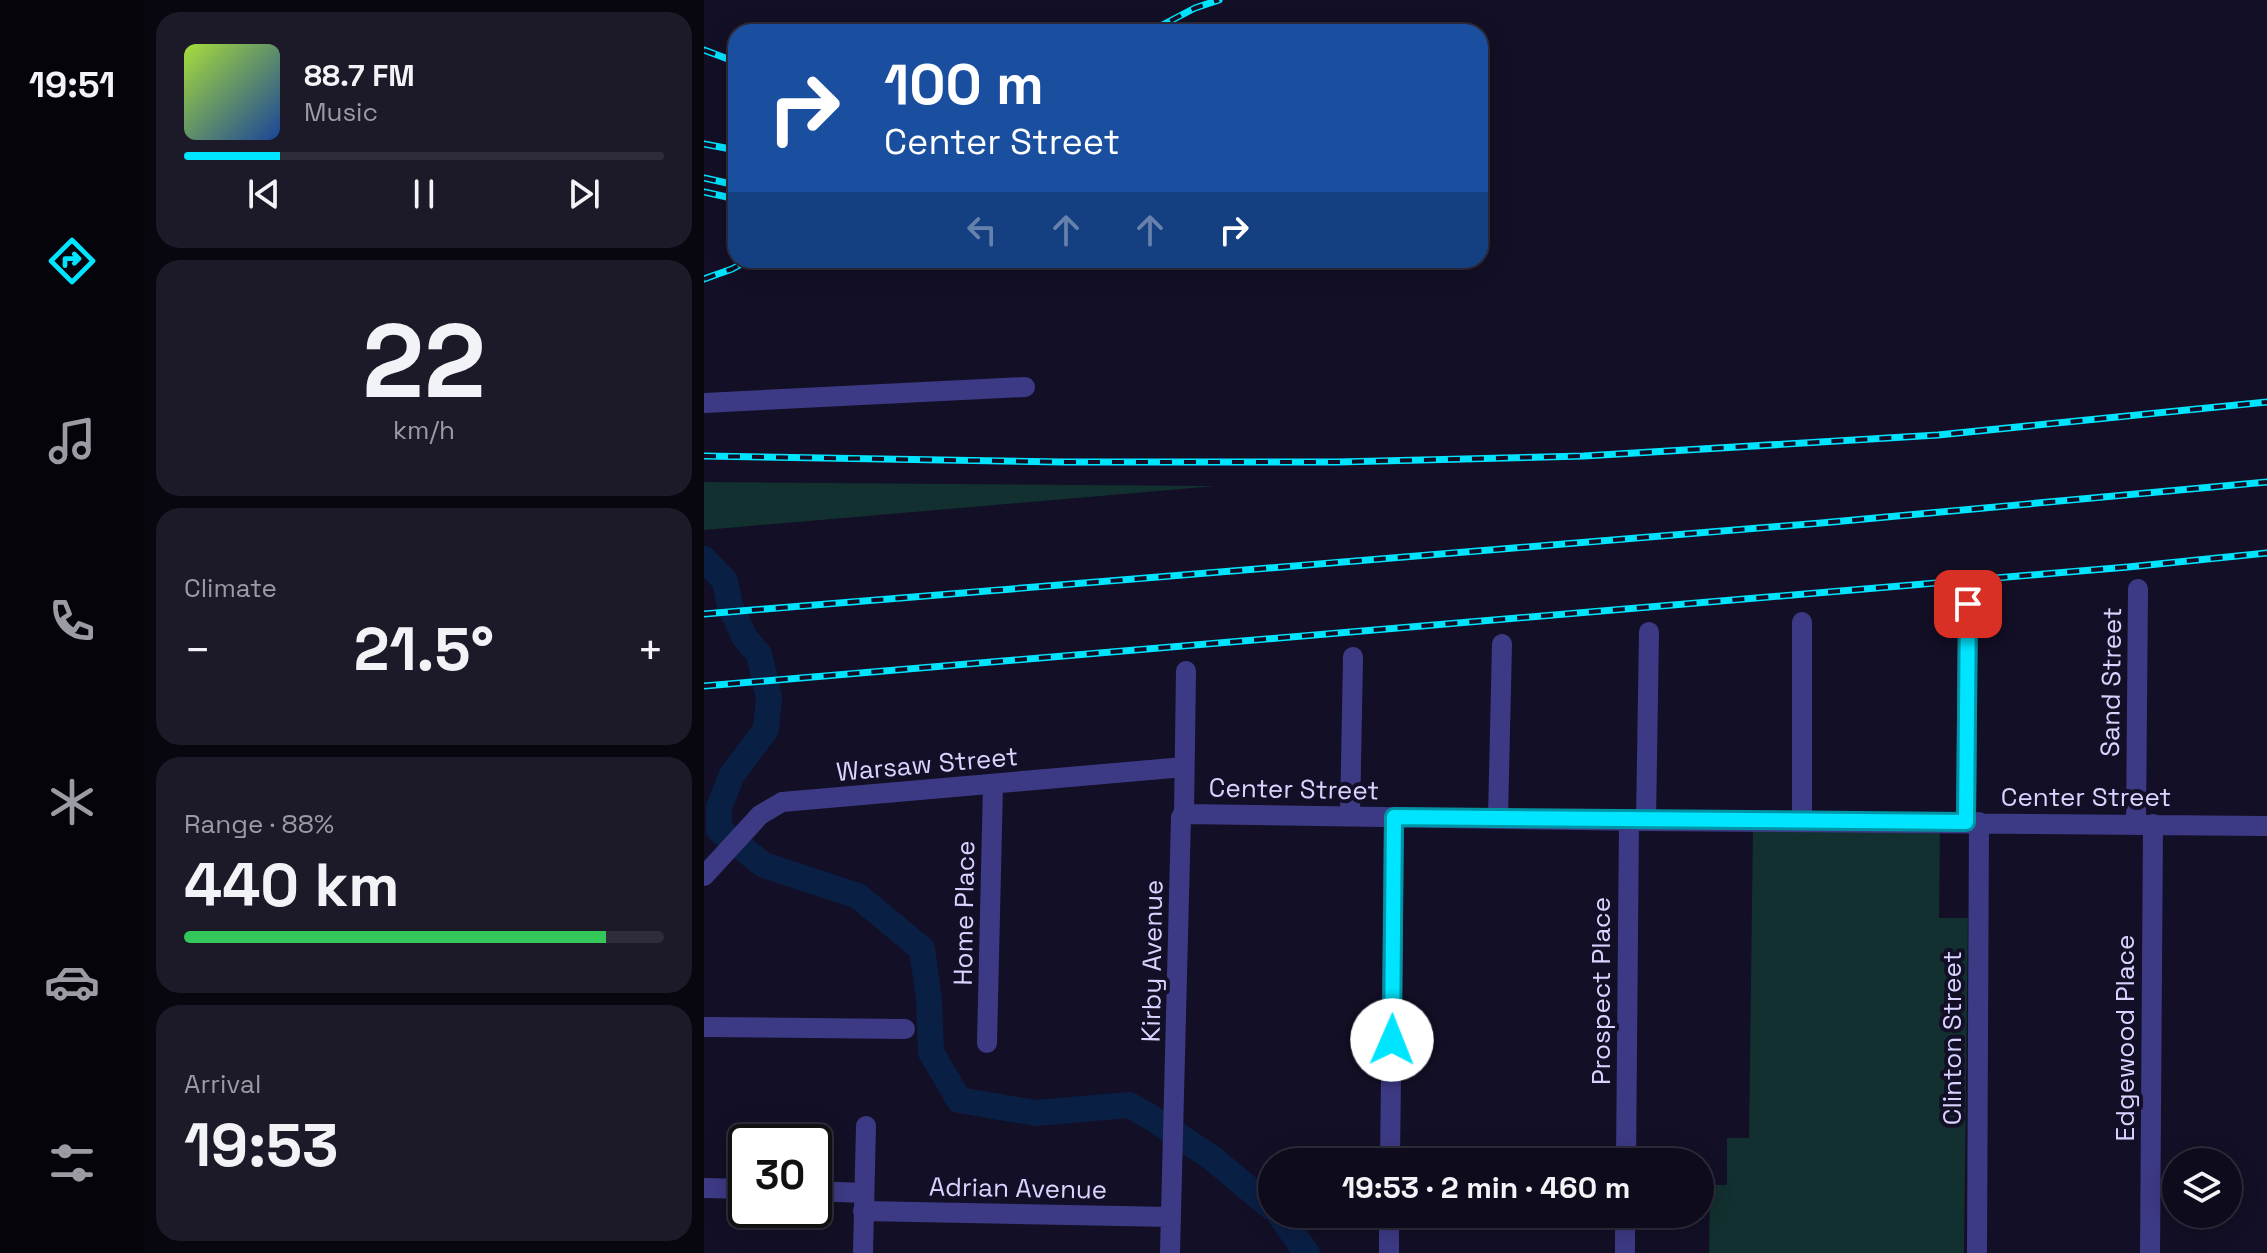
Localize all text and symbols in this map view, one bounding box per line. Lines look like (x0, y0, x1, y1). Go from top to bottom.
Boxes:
text: 100 m (884, 49, 1044, 120)
text: 88.7 FM (304, 56, 415, 95)
icon: right (752, 56, 856, 160)
text: 19:51 (29, 62, 115, 108)
text: Music (304, 95, 378, 129)
text: Center Street (884, 119, 1120, 165)
icon: previous (242, 172, 286, 216)
icon: pause (402, 172, 446, 216)
icon: next (562, 172, 606, 216)
icon: left (960, 208, 1004, 252)
icon: ahead (1044, 208, 1088, 252)
icon: ahead (1128, 208, 1172, 252)
icon: right (1212, 208, 1256, 252)
icon: directions (44, 233, 100, 289)
text: 22 (362, 295, 486, 427)
icon: music (44, 413, 100, 469)
text: km/h (393, 413, 455, 447)
pin (1934, 570, 2002, 638)
text: Climate (184, 571, 277, 605)
icon: arrive (1946, 582, 1990, 626)
icon: phone (44, 593, 100, 649)
street label: Sand Street (2093, 607, 2129, 757)
text: 21.5° (354, 611, 494, 688)
text: − (184, 622, 211, 678)
text: + (637, 622, 664, 678)
street label: Warsaw Street (835, 739, 1019, 789)
street label: Center Street (1208, 771, 1380, 807)
icon: climate (44, 774, 100, 830)
street label: Center Street (2001, 780, 2171, 814)
text: Range · 88% (184, 807, 334, 841)
street label: Home Place (946, 840, 982, 986)
text: 440 km (184, 847, 400, 924)
street label: Kirby Avenue (1134, 879, 1170, 1043)
street label: Prospect Place (1584, 897, 1618, 1085)
street label: Edgewood Place (2108, 935, 2142, 1141)
street label: Clinton Street (1935, 951, 1969, 1125)
icon: car (44, 954, 100, 1010)
position arrow (1350, 998, 1434, 1082)
text: Arrival (184, 1067, 261, 1101)
text: 19:53 (184, 1107, 339, 1184)
speed limit sign: 30 (728, 1124, 832, 1228)
icon: filters (44, 1135, 100, 1191)
map controls (2162, 1148, 2242, 1228)
button: layers (2162, 1148, 2242, 1228)
text: 19:53 · 2 min · 460 m (1342, 1168, 1630, 1207)
street label: Adrian Avenue (929, 1169, 1107, 1207)

